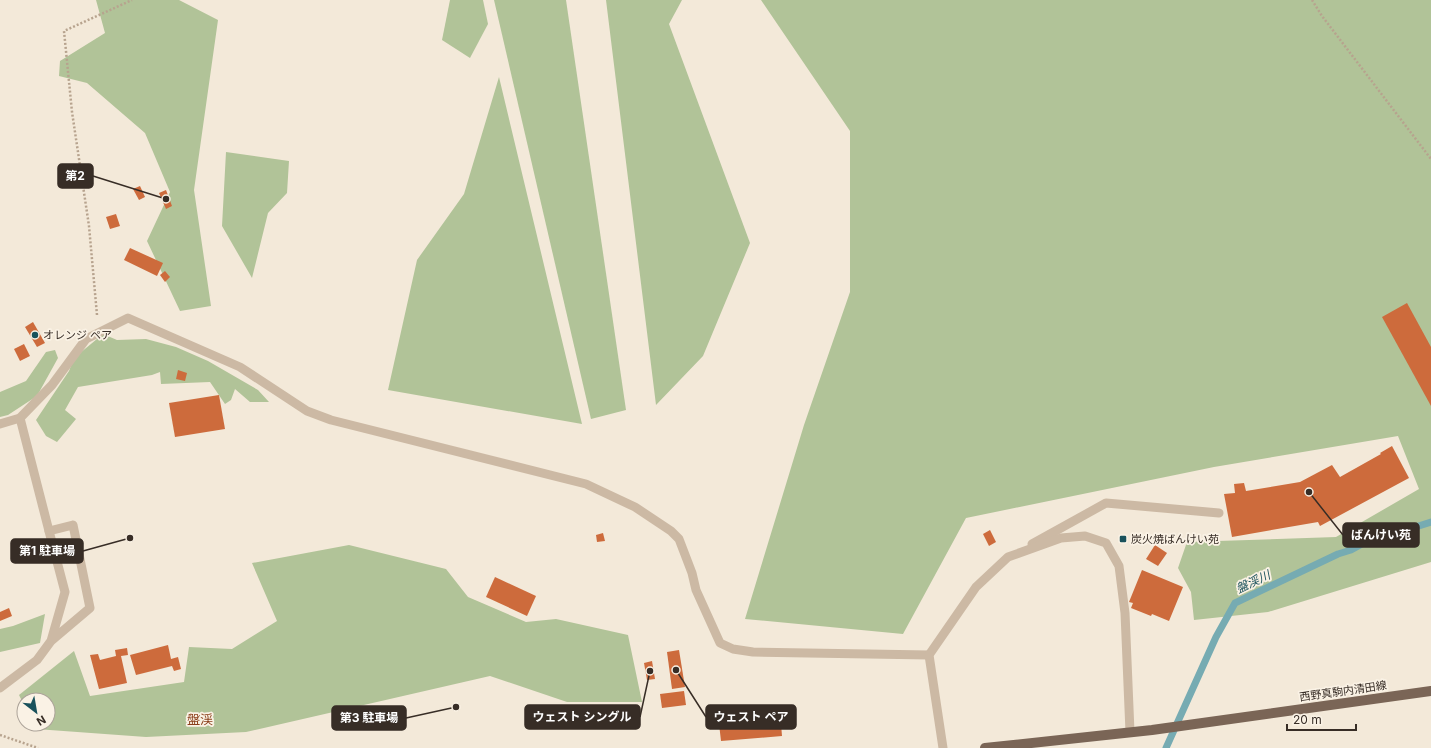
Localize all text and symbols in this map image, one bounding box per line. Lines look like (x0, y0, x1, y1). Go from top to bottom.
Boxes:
callout: 第2 (58, 164, 93, 188)
text: 第2 (65, 168, 85, 183)
place label: オレンジ ペア (43, 328, 112, 342)
marker: オレンジ ペア (30, 330, 40, 340)
callout: ばんけい苑 (1343, 523, 1419, 547)
text: ばんけい苑 (1351, 527, 1411, 542)
place label: 炭火焼ばんけい苑 (1131, 532, 1219, 546)
marker: 炭火焼ばんけい苑 (1118, 534, 1128, 544)
callout: 第1 駐車場 (11, 539, 83, 563)
text: 第1 駐車場 (19, 543, 75, 558)
water label: 盤渓川 (1233, 566, 1274, 596)
street label: 西野真駒内清田線 (1298, 678, 1388, 704)
north arrow (16, 692, 56, 732)
callout: ウェスト シングル (525, 705, 640, 729)
callout: ウェスト ペア (706, 705, 796, 729)
callout: 第3 駐車場 (332, 706, 406, 730)
scale bar (1287, 706, 1356, 732)
text: ウェスト シングル (533, 709, 631, 724)
text: ウェスト ペア (714, 709, 788, 724)
text: 第3 駐車場 (340, 710, 398, 725)
district label: 盤渓 (187, 711, 213, 727)
text: N (34, 712, 48, 729)
text: 20 m (1293, 712, 1322, 727)

